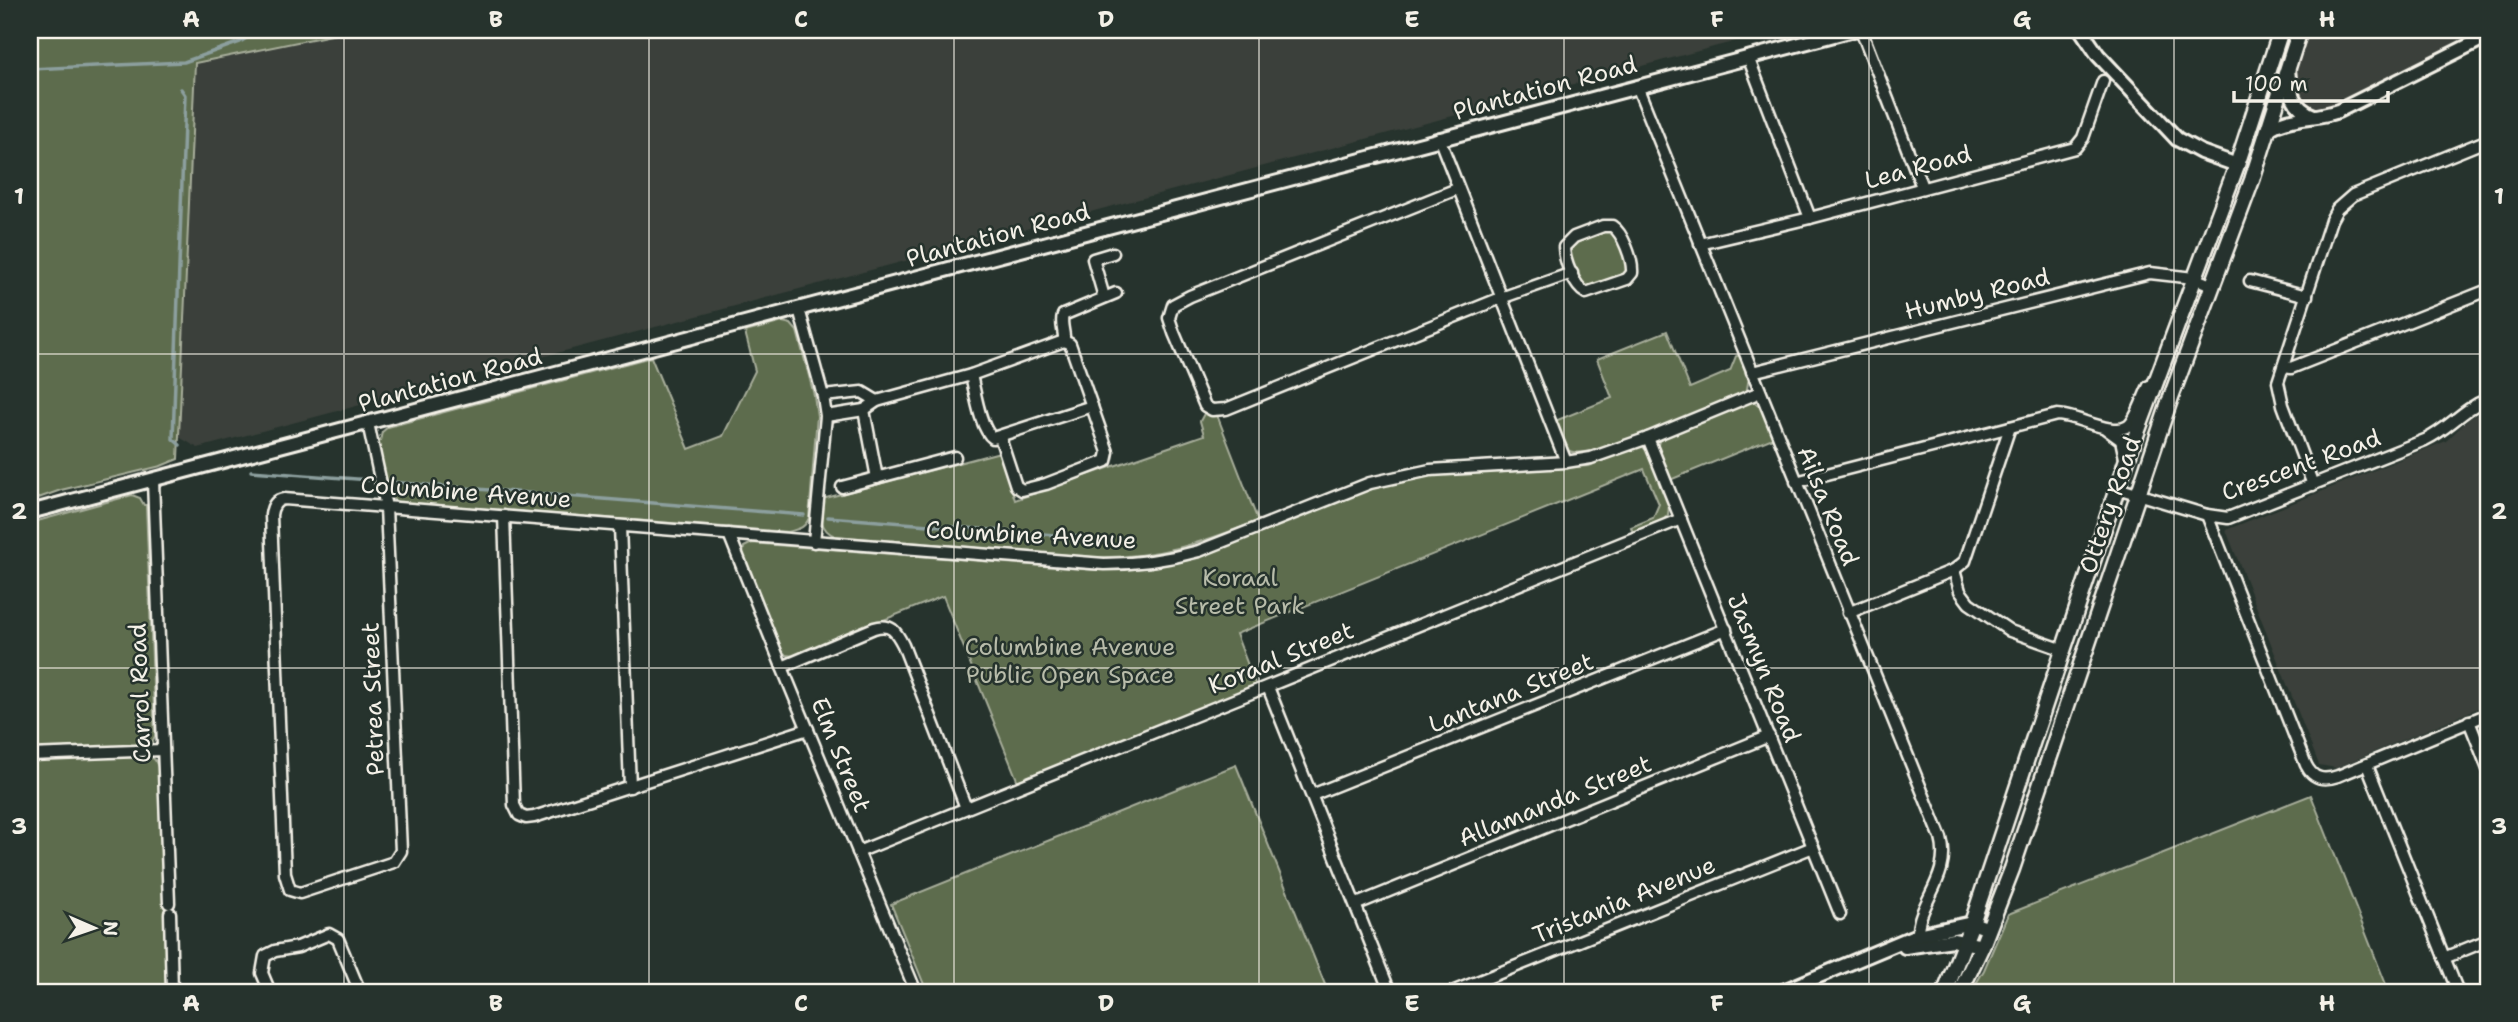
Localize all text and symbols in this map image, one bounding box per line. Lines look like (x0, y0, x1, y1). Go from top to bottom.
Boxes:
text: A (182, 4, 200, 34)
text: B (489, 4, 503, 34)
text: C (794, 4, 808, 34)
text: D (1098, 4, 1114, 34)
text: E (1404, 4, 1420, 34)
text: F (1710, 4, 1724, 34)
text: G (2013, 4, 2032, 34)
text: H (2319, 4, 2335, 34)
street label: Plantation Road (1450, 48, 1640, 128)
scale bar (2234, 60, 2388, 104)
text: 100 m (2245, 70, 2308, 98)
street label: Lea Road (1861, 137, 1975, 197)
text: 1 (14, 181, 24, 211)
text: 1 (2494, 181, 2504, 211)
street label: Plantation Road (903, 195, 1093, 275)
street label: Humby Road (1901, 261, 2053, 327)
street label: Plantation Road (355, 340, 545, 420)
street label: Crescent Road (2217, 421, 2385, 509)
street label: Ottery Road (2072, 432, 2148, 578)
street label: Ailsa Road (1790, 442, 1866, 570)
street label: Columbine Avenue (360, 469, 572, 515)
text: 2 (11, 496, 27, 526)
text: 2 (2491, 496, 2507, 526)
street label: Columbine Avenue (925, 513, 1137, 557)
park label: Koraal Street Park (1175, 562, 1305, 622)
street label: Jasmyn Road (1720, 589, 1808, 747)
street label: Koraal Street (1204, 614, 1358, 702)
street label: Petrea Street (354, 622, 392, 776)
street label: Carrol Road (122, 623, 158, 763)
park label: Columbine Avenue Public Open Space (964, 631, 1176, 691)
street label: Lantana Street (1424, 645, 1598, 741)
street label: Elm Street (803, 693, 879, 817)
street label: Allamanda Street (1454, 748, 1656, 854)
text: 3 (11, 811, 27, 841)
text: 3 (2491, 811, 2507, 841)
street label: Tristania Avenue (1528, 849, 1720, 951)
north arrow (60, 892, 130, 962)
text: N (98, 921, 123, 937)
text: A (182, 988, 200, 1018)
text: B (489, 988, 503, 1018)
text: C (794, 988, 808, 1018)
text: D (1098, 988, 1114, 1018)
text: E (1404, 988, 1420, 1018)
text: F (1710, 988, 1724, 1018)
text: G (2013, 988, 2032, 1018)
text: H (2319, 988, 2335, 1018)

